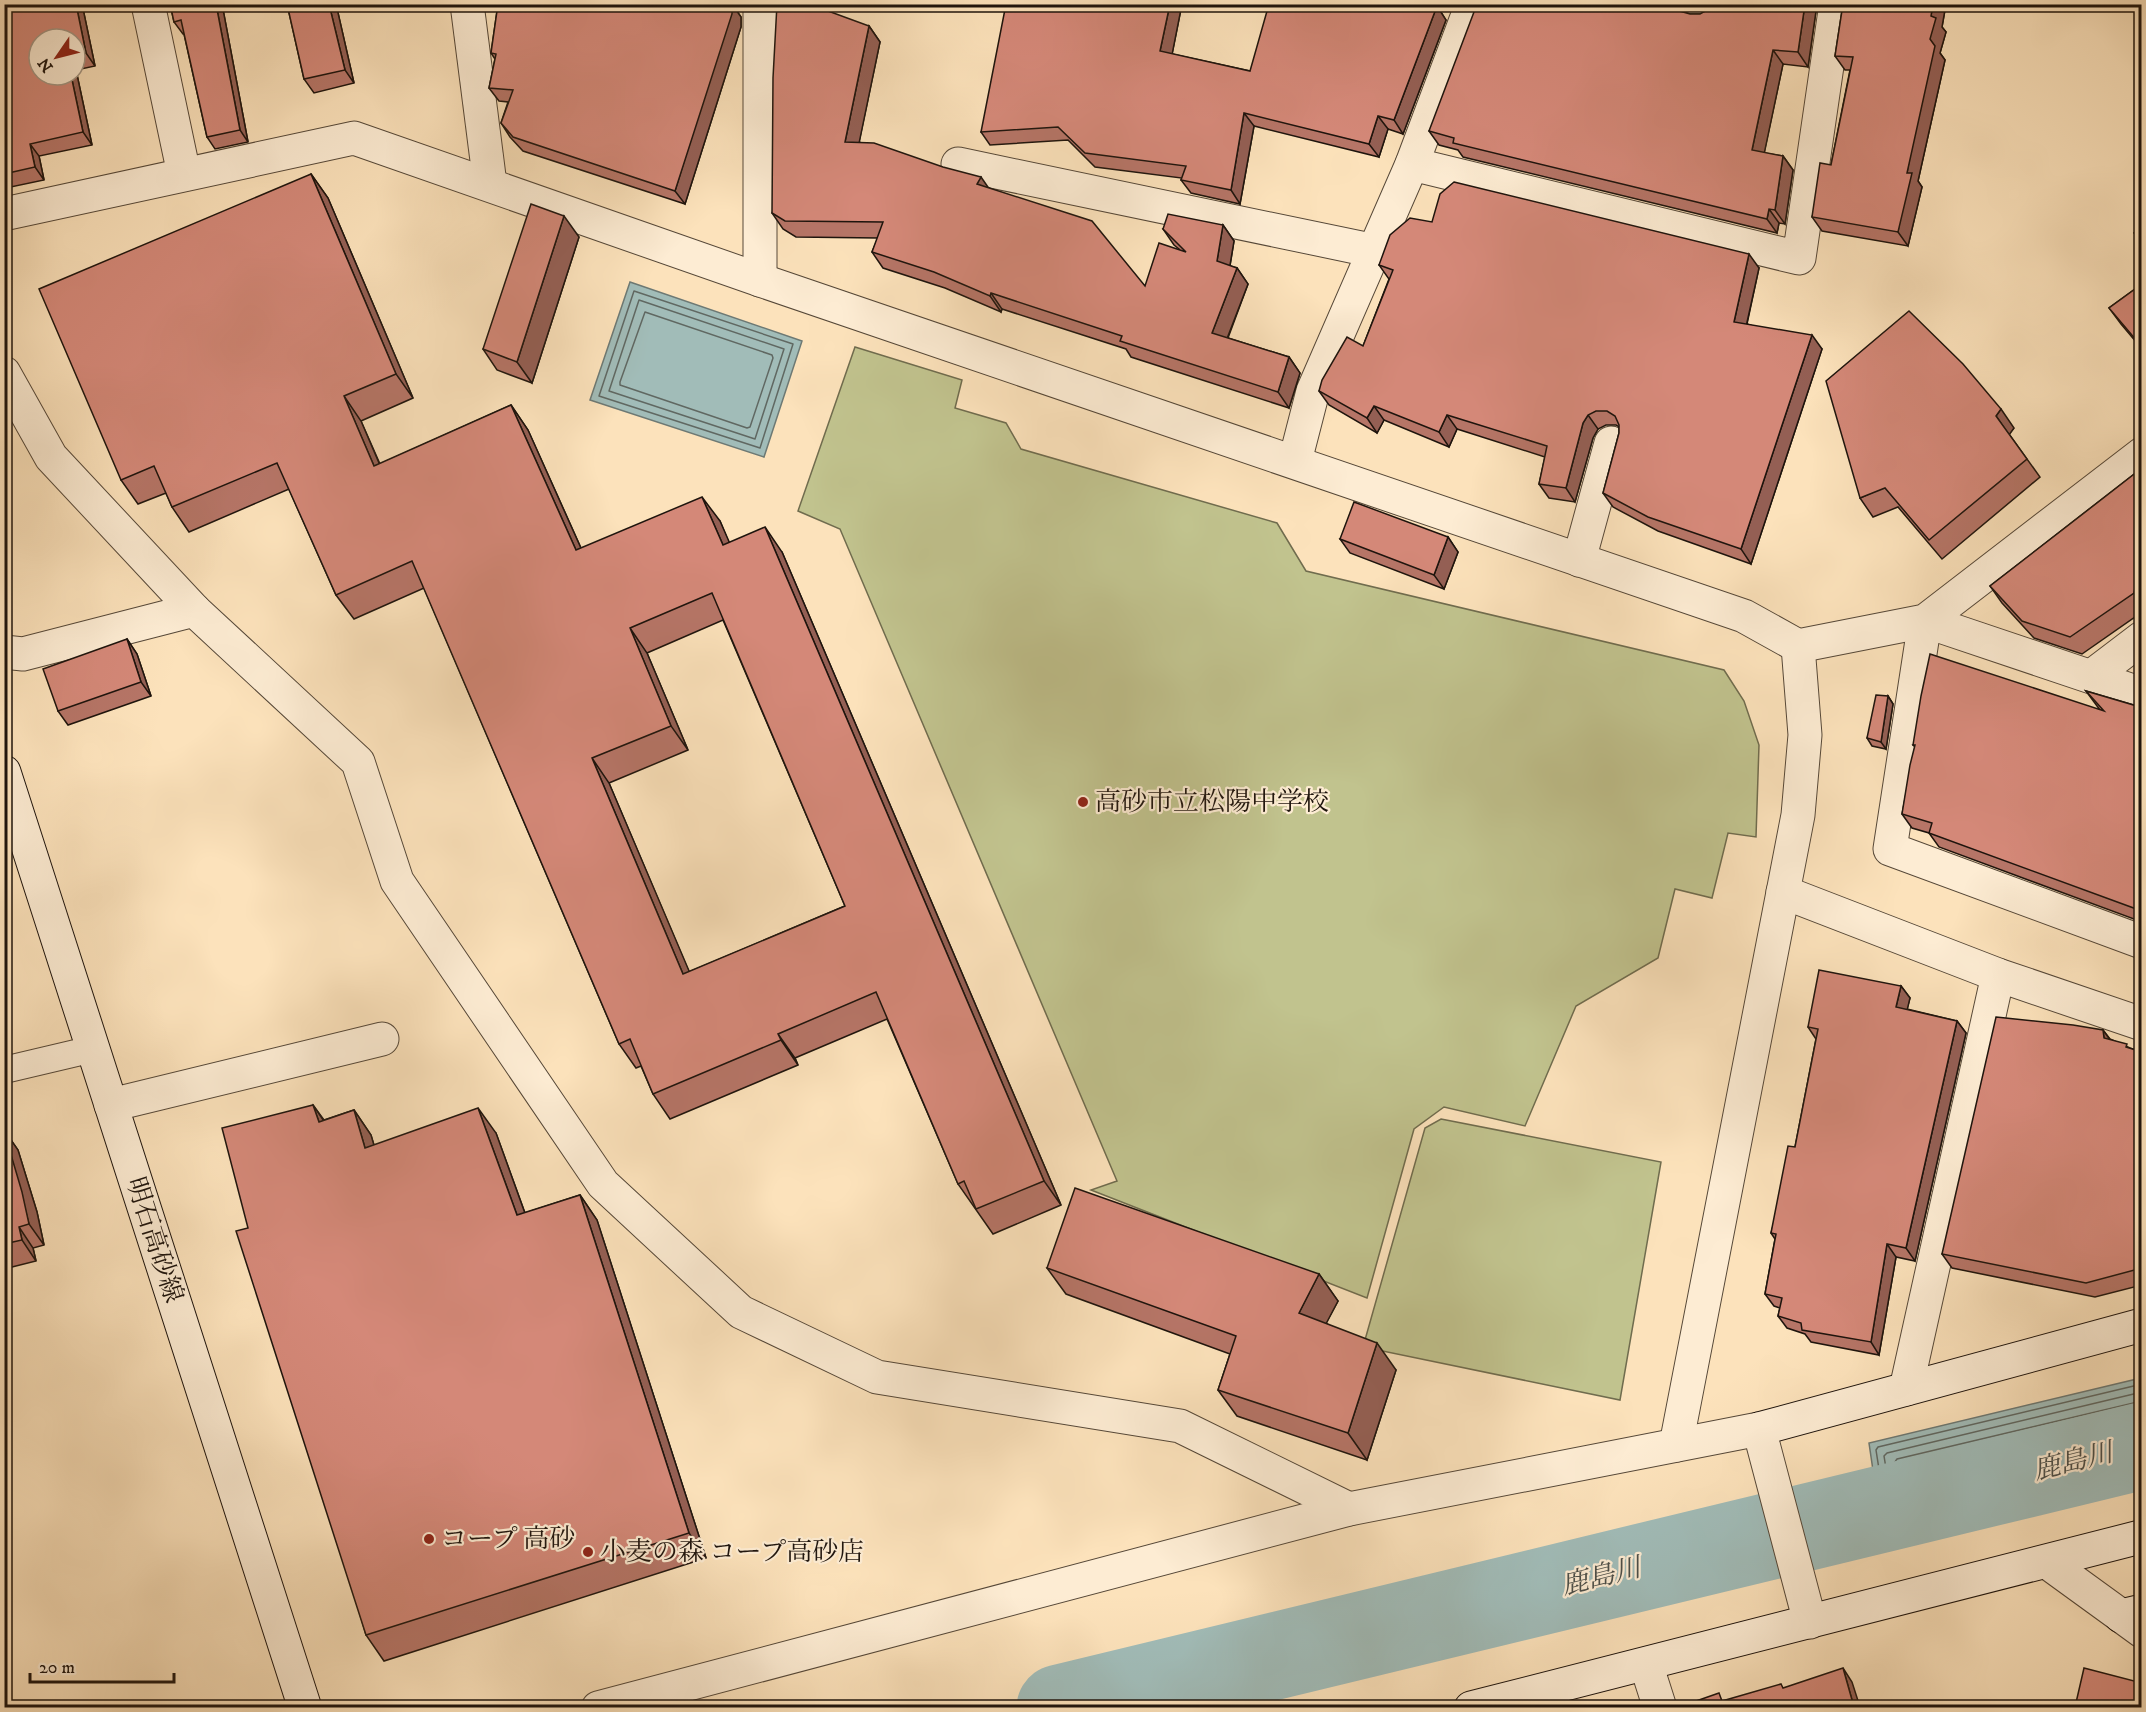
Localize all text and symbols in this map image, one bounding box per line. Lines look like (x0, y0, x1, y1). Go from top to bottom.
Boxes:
north arrow (27, 27, 87, 87)
text: N (34, 54, 57, 76)
place label: 高砂市立松陽中学校 (1095, 786, 1329, 819)
marker: 高砂市立松陽中学校 (1076, 795, 1090, 809)
street label: 明石高砂線 (118, 1173, 190, 1307)
water label: 鹿島川 (2030, 1435, 2119, 1488)
place label: コープ 高砂 (441, 1523, 575, 1556)
marker: コープ 高砂 (422, 1532, 436, 1546)
place label: 小麦の森 コープ高砂店 (600, 1536, 864, 1569)
marker: 小麦の森 コープ高砂店 (581, 1545, 595, 1559)
water label: 鹿島川 (1558, 1550, 1647, 1603)
scale bar (30, 1646, 174, 1684)
text: 20 m (39, 1657, 75, 1679)

